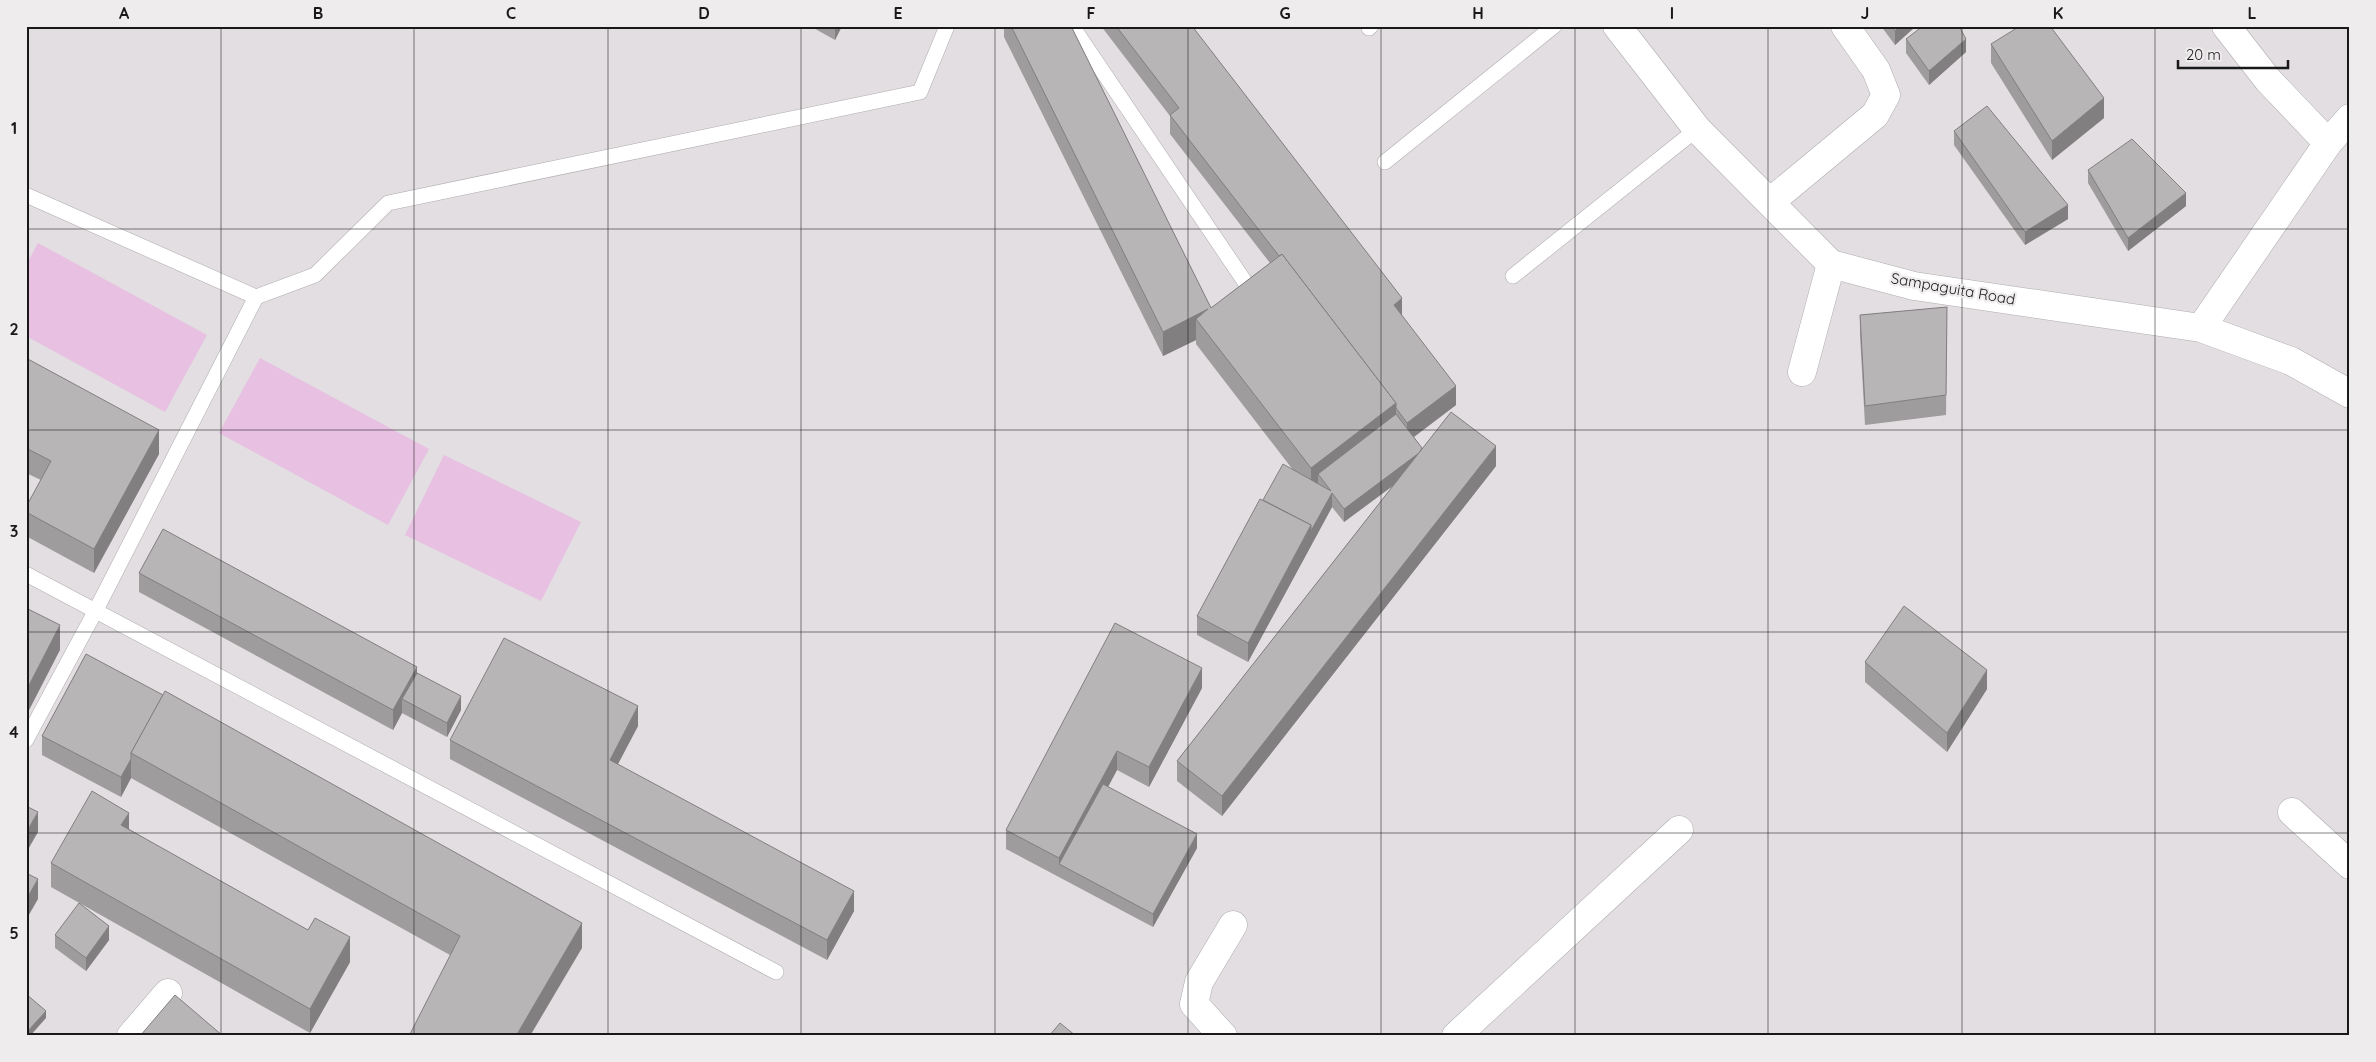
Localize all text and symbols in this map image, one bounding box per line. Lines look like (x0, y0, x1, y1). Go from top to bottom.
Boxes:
text: A (119, 3, 130, 23)
text: B (313, 3, 323, 23)
text: C (506, 3, 516, 23)
text: D (698, 3, 710, 23)
text: E (893, 3, 903, 23)
text: F (1087, 3, 1096, 23)
text: G (1279, 3, 1291, 23)
text: H (1472, 3, 1484, 23)
text: I (1670, 3, 1674, 23)
text: J (1861, 3, 1869, 23)
text: K (2053, 3, 2063, 23)
text: L (2248, 3, 2257, 23)
scale bar (2178, 38, 2288, 70)
text: 20 m (2186, 45, 2221, 64)
text: 1 (11, 118, 17, 138)
street label: Sampaguita Road (1889, 268, 2017, 309)
text: 2 (9, 319, 19, 339)
text: 3 (10, 521, 18, 541)
text: 4 (9, 722, 19, 742)
text: 5 (9, 923, 19, 943)

